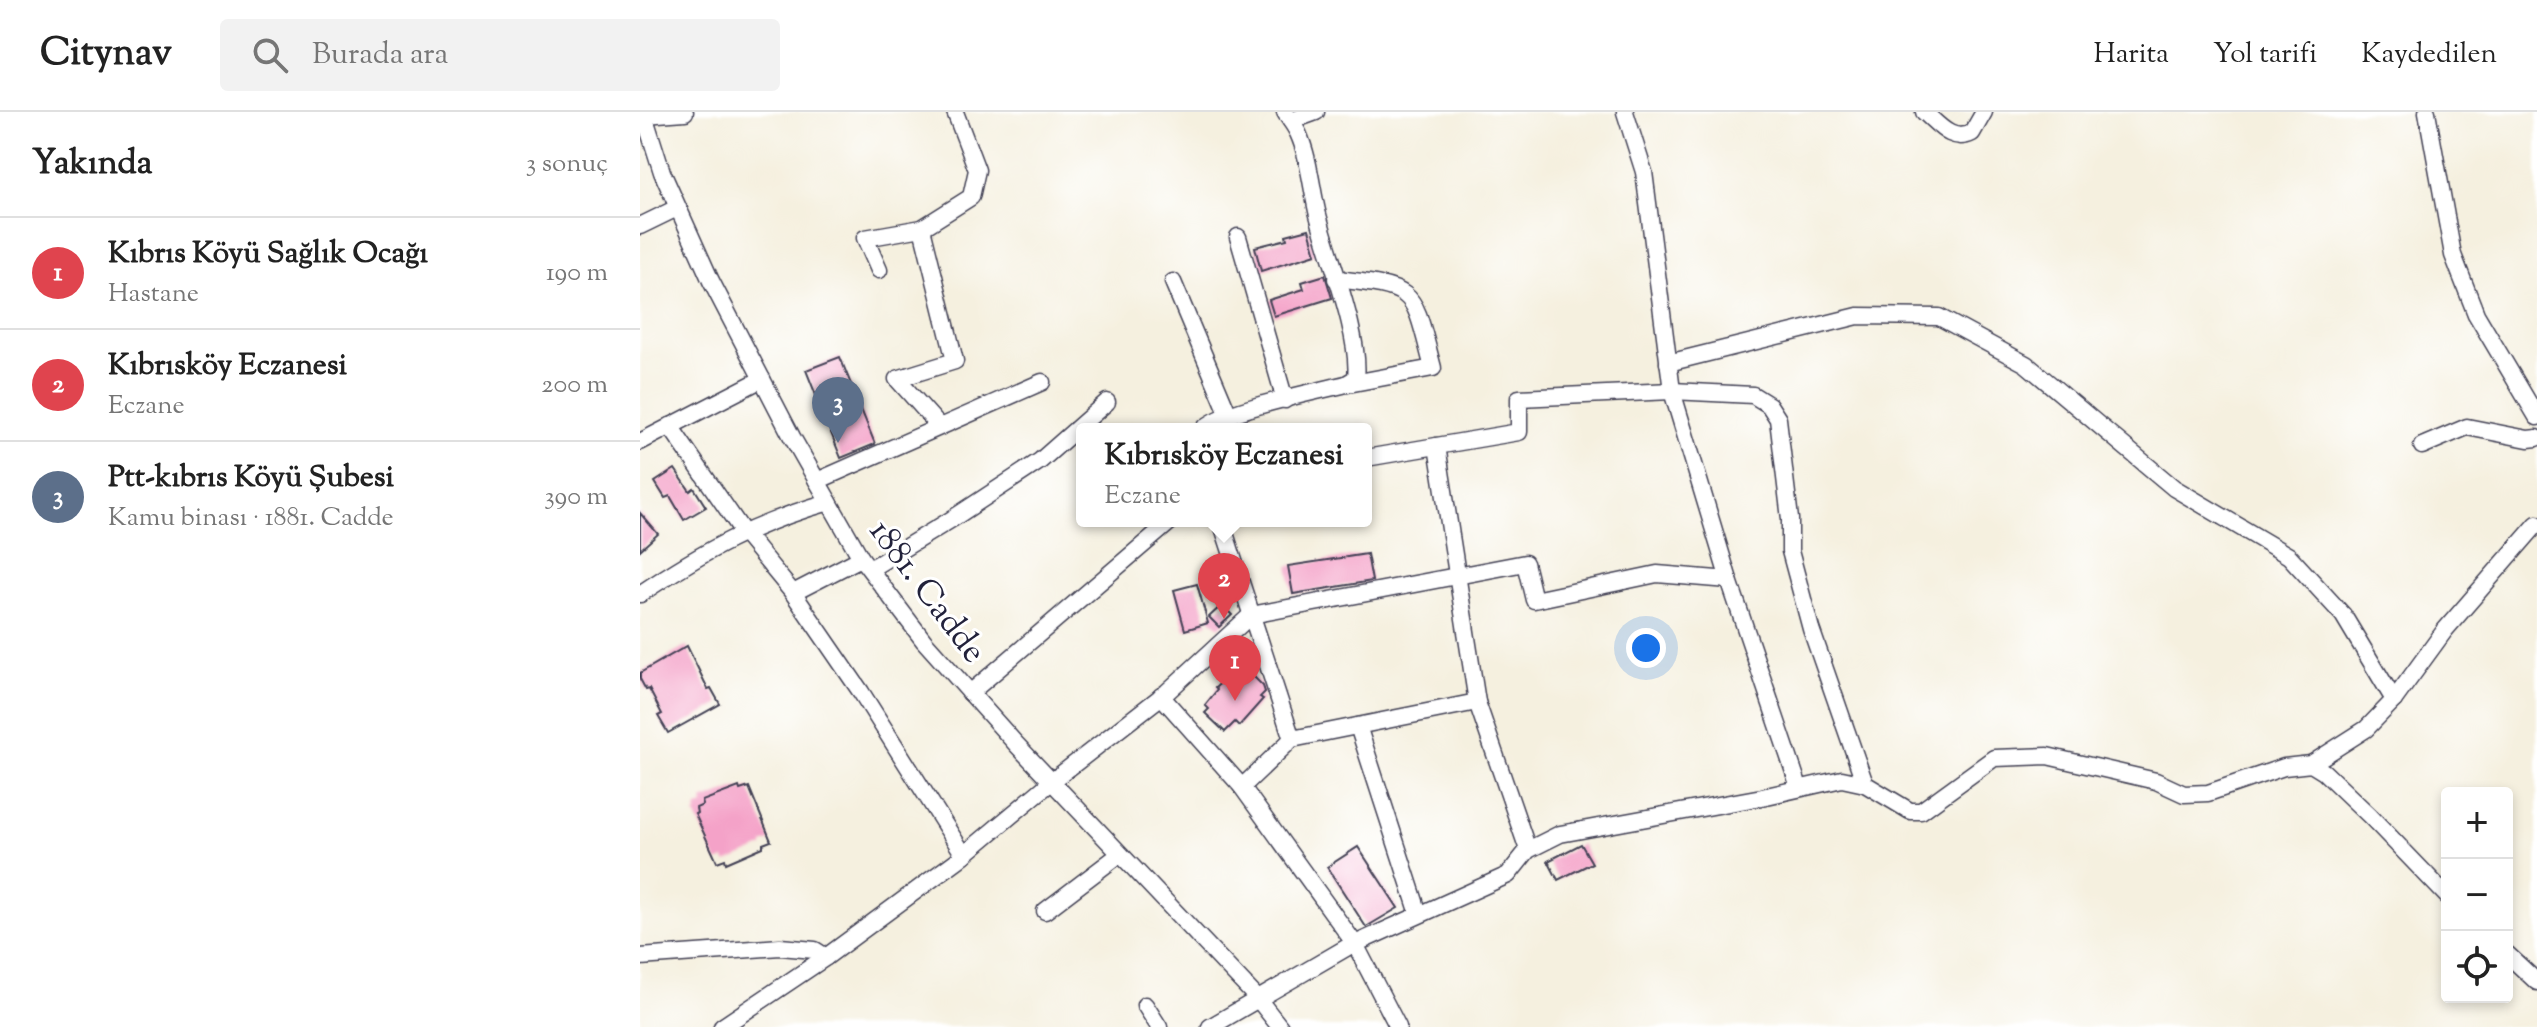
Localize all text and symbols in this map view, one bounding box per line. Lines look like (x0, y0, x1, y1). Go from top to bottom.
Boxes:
search box (220, 19, 780, 91)
text: Citynav (40, 28, 172, 82)
icon: search (248, 33, 292, 77)
text: Burada ara (312, 34, 448, 77)
text: Harita (2094, 35, 2169, 75)
text: Yol tarifi (2213, 35, 2317, 75)
text: Kaydedilen (2361, 35, 2497, 75)
text: Yakında (32, 140, 152, 189)
text: 3 sonuç (526, 146, 608, 183)
text: Kıbrıs Köyü Sağlık Ocağı (108, 233, 428, 276)
text: 1 (54, 255, 62, 292)
text: 190 m (546, 255, 608, 292)
text: Hastane (108, 276, 199, 313)
text: Kıbrısköy Eczanesi (108, 345, 347, 388)
text: 2 (52, 367, 64, 404)
text: 200 m (541, 367, 608, 404)
pin: 3 (812, 377, 864, 443)
text: Eczane (108, 388, 185, 425)
popup (1076, 423, 1372, 527)
text: Kıbrısköy Eczanesi (1104, 435, 1344, 478)
text: Ptt-kıbrıs Köyü Şubesi (108, 457, 394, 500)
text: Eczane (1104, 478, 1181, 515)
text: 3 (53, 479, 63, 516)
text: 390 m (544, 479, 608, 516)
text: Kamu binası · 1881. Cadde (108, 500, 394, 537)
street label: 1881. Cadde (856, 510, 997, 674)
pin: 2 (1198, 553, 1250, 619)
your location (1626, 628, 1666, 668)
pin: 1 (1209, 635, 1261, 701)
map controls (2441, 787, 2513, 1003)
button: + (2441, 787, 2513, 859)
button: − (2441, 859, 2513, 931)
button: locate (2441, 931, 2513, 1003)

